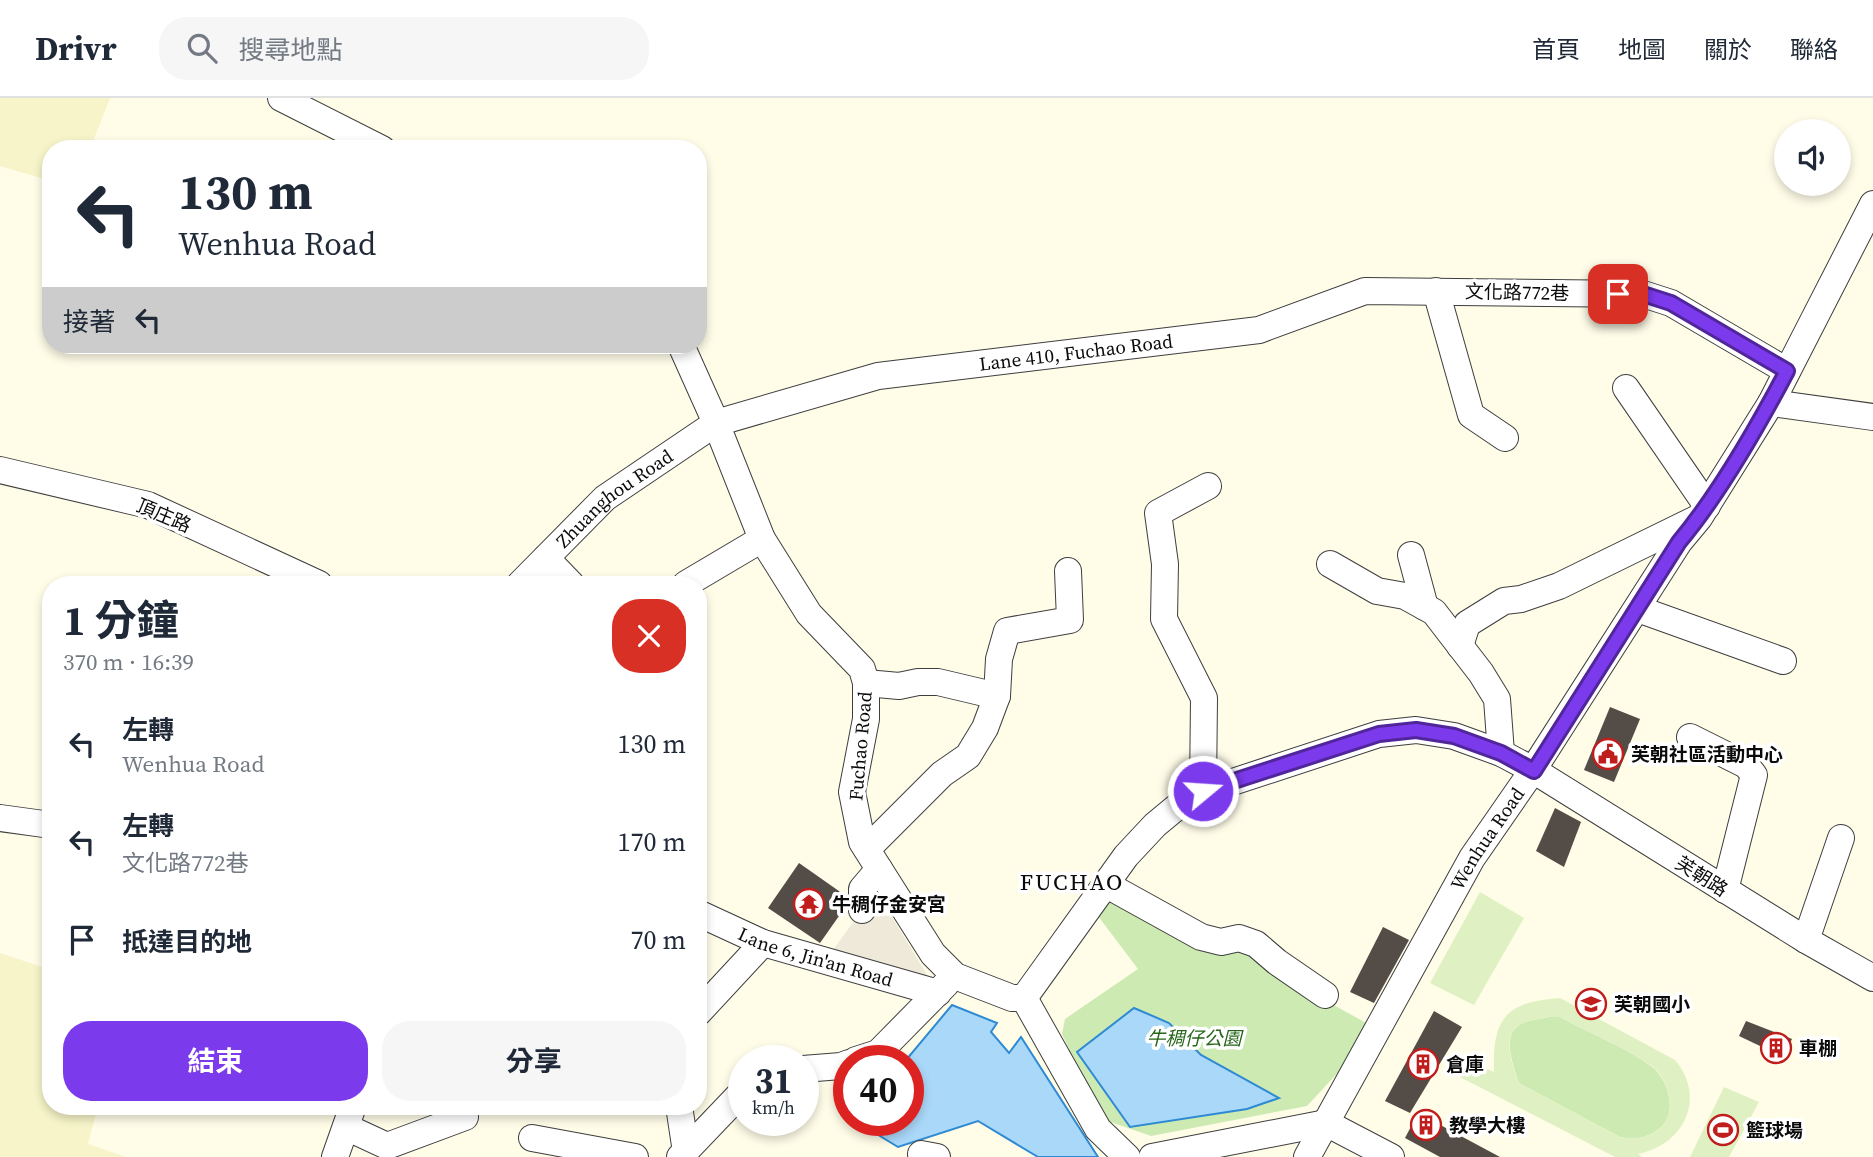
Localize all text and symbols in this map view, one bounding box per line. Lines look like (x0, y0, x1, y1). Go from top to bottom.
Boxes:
search box (159, 17, 649, 80)
text: Drivr (35, 26, 117, 71)
icon: search (183, 29, 221, 67)
text: 搜尋地點 (239, 32, 343, 68)
text: 首頁 (1532, 33, 1580, 66)
text: 地圖 (1618, 33, 1666, 66)
text: 關於 (1704, 33, 1752, 66)
text: 聯絡 (1790, 33, 1838, 66)
map controls (1774, 119, 1851, 196)
button: sound (1774, 119, 1851, 196)
text: 130 m (178, 158, 313, 225)
icon: left (63, 168, 154, 259)
text: Wenhua Road (178, 222, 376, 266)
pin (1588, 264, 1648, 324)
icon: arrive (1599, 275, 1637, 313)
street label: 文化路772巷 (1465, 278, 1569, 306)
icon: left (129, 301, 167, 339)
text: 接著 (63, 304, 115, 340)
street label: Lane 410, Fuchao Road (978, 327, 1175, 377)
street label: Zhuanghou Road (550, 443, 678, 553)
street label: 頂庄路 (133, 492, 195, 538)
text: 1 分鐘 (63, 591, 179, 649)
button: close (612, 599, 686, 673)
text: 370 m · 16:39 (63, 646, 194, 678)
street label: Fuchao Road (842, 690, 878, 802)
text: 左轉 (122, 712, 174, 748)
icon: left (63, 725, 101, 763)
text: 130 m (618, 726, 686, 762)
public building icon: 芙朝社區活動中心 (1591, 737, 1625, 771)
place label: 芙朝社區活動中心 (1631, 741, 1783, 767)
text: Wenhua Road (122, 748, 264, 780)
position arrow (1166, 754, 1240, 828)
street label: Wenhua Road (1444, 782, 1530, 894)
text: 左轉 (122, 808, 174, 844)
icon: left (63, 823, 101, 861)
text: 170 m (618, 824, 686, 860)
text: 文化路772巷 (122, 847, 249, 879)
street label: 芙朝路 (1671, 850, 1733, 902)
district label: FUCHAO (1020, 866, 1124, 898)
temple icon: 牛稠仔金安宮 (792, 887, 826, 921)
place label: 牛稠仔金安宮 (832, 891, 946, 917)
street label: Lane 6, Jin'an Road (734, 920, 896, 993)
icon: arrive (63, 921, 101, 959)
text: 70 m (631, 922, 686, 958)
text: 抵達目的地 (122, 924, 252, 960)
school or university icon: 芙朝國小 (1574, 987, 1608, 1021)
place label: 芙朝國小 (1614, 991, 1690, 1017)
button: 結束 (63, 1021, 368, 1101)
button: 分享 (382, 1021, 686, 1101)
park label: 牛稠仔公園 (1146, 1025, 1244, 1051)
building icon: 車棚 (1759, 1031, 1793, 1065)
place label: 車棚 (1799, 1035, 1837, 1061)
speed limit sign: 40 (833, 1045, 924, 1136)
building icon: 倉庫 (1406, 1047, 1440, 1081)
place label: 倉庫 (1446, 1051, 1484, 1077)
text: 31 (755, 1057, 792, 1105)
text: km/h (752, 1095, 795, 1120)
building icon: 教學大樓 (1409, 1108, 1443, 1142)
place label: 教學大樓 (1449, 1112, 1525, 1138)
sports icon: 籃球場 (1706, 1113, 1740, 1147)
place label: 籃球場 (1746, 1117, 1803, 1143)

